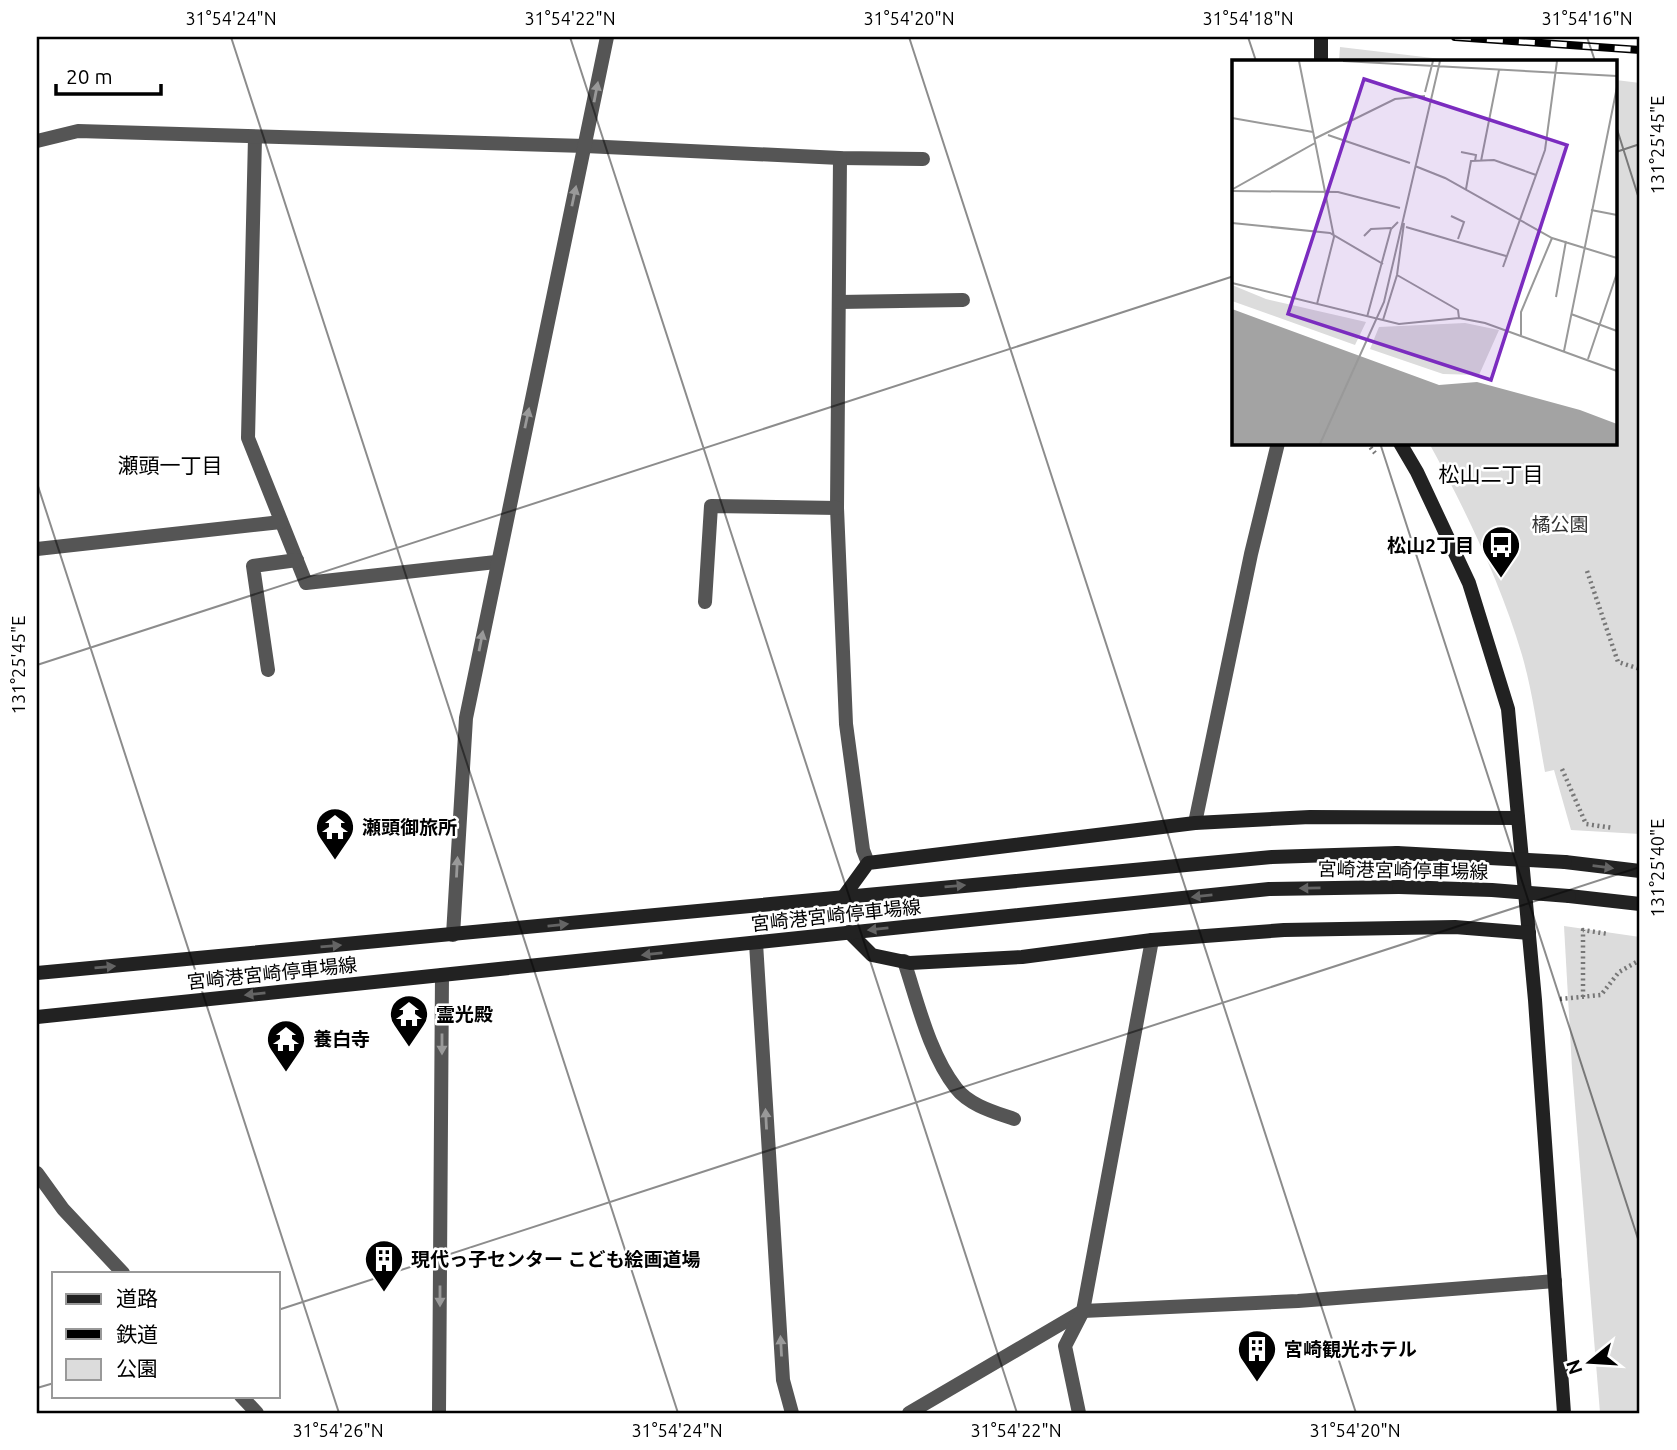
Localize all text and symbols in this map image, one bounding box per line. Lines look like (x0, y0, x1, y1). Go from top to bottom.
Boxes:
text: 31°54'24"N (185, 8, 277, 28)
text: 31°54'22"N (524, 8, 616, 28)
text: 31°54'20"N (863, 8, 955, 28)
text: 31°54'18"N (1202, 8, 1294, 28)
text: 31°54'16"N (1541, 8, 1633, 28)
scale bar (56, 52, 161, 96)
inset map (1232, 60, 1618, 444)
text: 20 m (66, 64, 113, 88)
one-way arrow (590, 80, 601, 102)
text: 131°25'45"E (1647, 96, 1667, 194)
one-way arrow (569, 185, 580, 207)
one-way arrow (521, 407, 532, 429)
district label: 瀬頭一丁目 (118, 453, 223, 477)
district label: 松山二丁目 (1439, 462, 1544, 486)
park label: 橘公園 (1531, 513, 1589, 535)
bus stop icon: 松山2丁目 (1480, 524, 1522, 579)
place label: 松山2丁目 (1387, 534, 1474, 556)
text: 131°25'45"E (8, 616, 28, 714)
one-way arrow (476, 630, 487, 652)
temple icon: 瀬頭御旅所 (314, 806, 356, 861)
place label: 瀬頭御旅所 (362, 816, 457, 838)
text: 131°25'40"E (1647, 819, 1667, 917)
one-way arrow (452, 855, 463, 877)
street label: 宮崎港宮崎停車場線 (1317, 858, 1489, 882)
one-way arrow (1592, 861, 1614, 872)
one-way arrow (944, 880, 966, 891)
one-way arrow (1298, 882, 1320, 894)
one-way arrow (1190, 891, 1212, 902)
street label: 宮崎港宮崎停車場線 (750, 895, 922, 935)
one-way arrow (547, 919, 569, 930)
one-way arrow (867, 924, 889, 935)
one-way arrow (320, 940, 342, 951)
one-way arrow (640, 948, 662, 959)
street label: 宮崎港宮崎停車場線 (186, 953, 358, 993)
one-way arrow (94, 961, 116, 972)
one-way arrow (243, 989, 265, 1000)
temple icon: 霊光殿 (388, 993, 430, 1048)
place label: 霊光殿 (436, 1003, 493, 1025)
temple icon: 養白寺 (265, 1018, 307, 1073)
place label: 養白寺 (313, 1028, 370, 1050)
one-way arrow (436, 1033, 447, 1055)
one-way arrow (760, 1108, 771, 1130)
building icon: 現代っ子センター こども絵画道場 (363, 1238, 405, 1293)
place label: 現代っ子センター こども絵画道場 (411, 1248, 701, 1270)
legend (52, 1272, 280, 1398)
one-way arrow (434, 1285, 446, 1307)
text: 道路 (116, 1286, 158, 1310)
text: 鉄道 (116, 1322, 158, 1346)
building icon: 宮崎観光ホテル (1236, 1328, 1278, 1383)
north arrow (1554, 1328, 1624, 1398)
one-way arrow (775, 1335, 786, 1357)
place label: 宮崎観光ホテル (1284, 1338, 1417, 1360)
text: 公園 (116, 1356, 158, 1380)
text: N (1561, 1357, 1586, 1377)
text: 31°54'26"N (292, 1420, 384, 1440)
text: 31°54'24"N (631, 1420, 723, 1440)
text: 31°54'22"N (970, 1420, 1062, 1440)
text: 31°54'20"N (1309, 1420, 1401, 1440)

